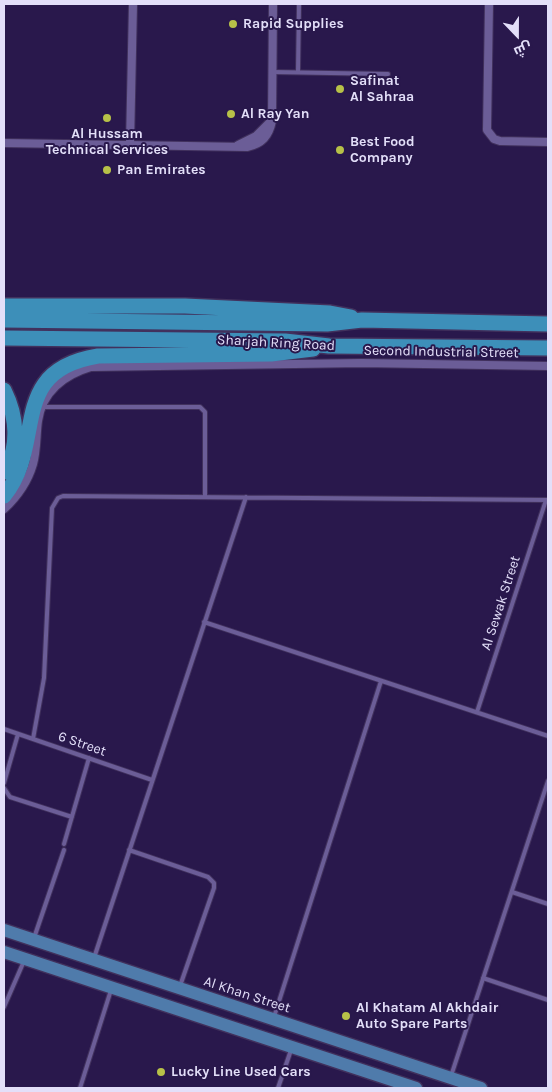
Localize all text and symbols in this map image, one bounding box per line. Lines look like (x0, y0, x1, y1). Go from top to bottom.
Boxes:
north arrow (492, 10, 542, 60)
place label: Rapid Supplies (243, 16, 344, 32)
marker: Rapid Supplies (227, 18, 239, 30)
text: ش (511, 38, 534, 61)
place label: Safinat Al Sahraa (350, 73, 414, 105)
marker: Safinat Al Sahraa (334, 83, 346, 95)
place label: Al Ray Yan (241, 106, 309, 122)
marker: Al Ray Yan (225, 108, 237, 120)
marker: Al Hussam Technical Services (101, 112, 113, 124)
place label: Al Hussam Technical Services (46, 126, 168, 158)
place label: Best Food Company (350, 134, 415, 166)
marker: Best Food Company (334, 144, 346, 156)
place label: Pan Emirates (117, 162, 206, 178)
marker: Pan Emirates (101, 164, 113, 176)
street label: Sharjah Ring Road (217, 332, 335, 354)
street label: Second Industrial Street (363, 342, 519, 362)
street label: Al Sewak Street (478, 554, 524, 652)
street label: 6 Street (56, 728, 108, 760)
street label: Al Khan Street (202, 973, 292, 1017)
place label: Al Khatam Al Akhdair Auto Spare Parts (356, 1000, 498, 1032)
marker: Al Khatam Al Akhdair Auto Spare Parts (340, 1010, 352, 1022)
place label: Lucky Line Used Cars (171, 1064, 311, 1080)
marker: Lucky Line Used Cars (155, 1066, 167, 1078)

